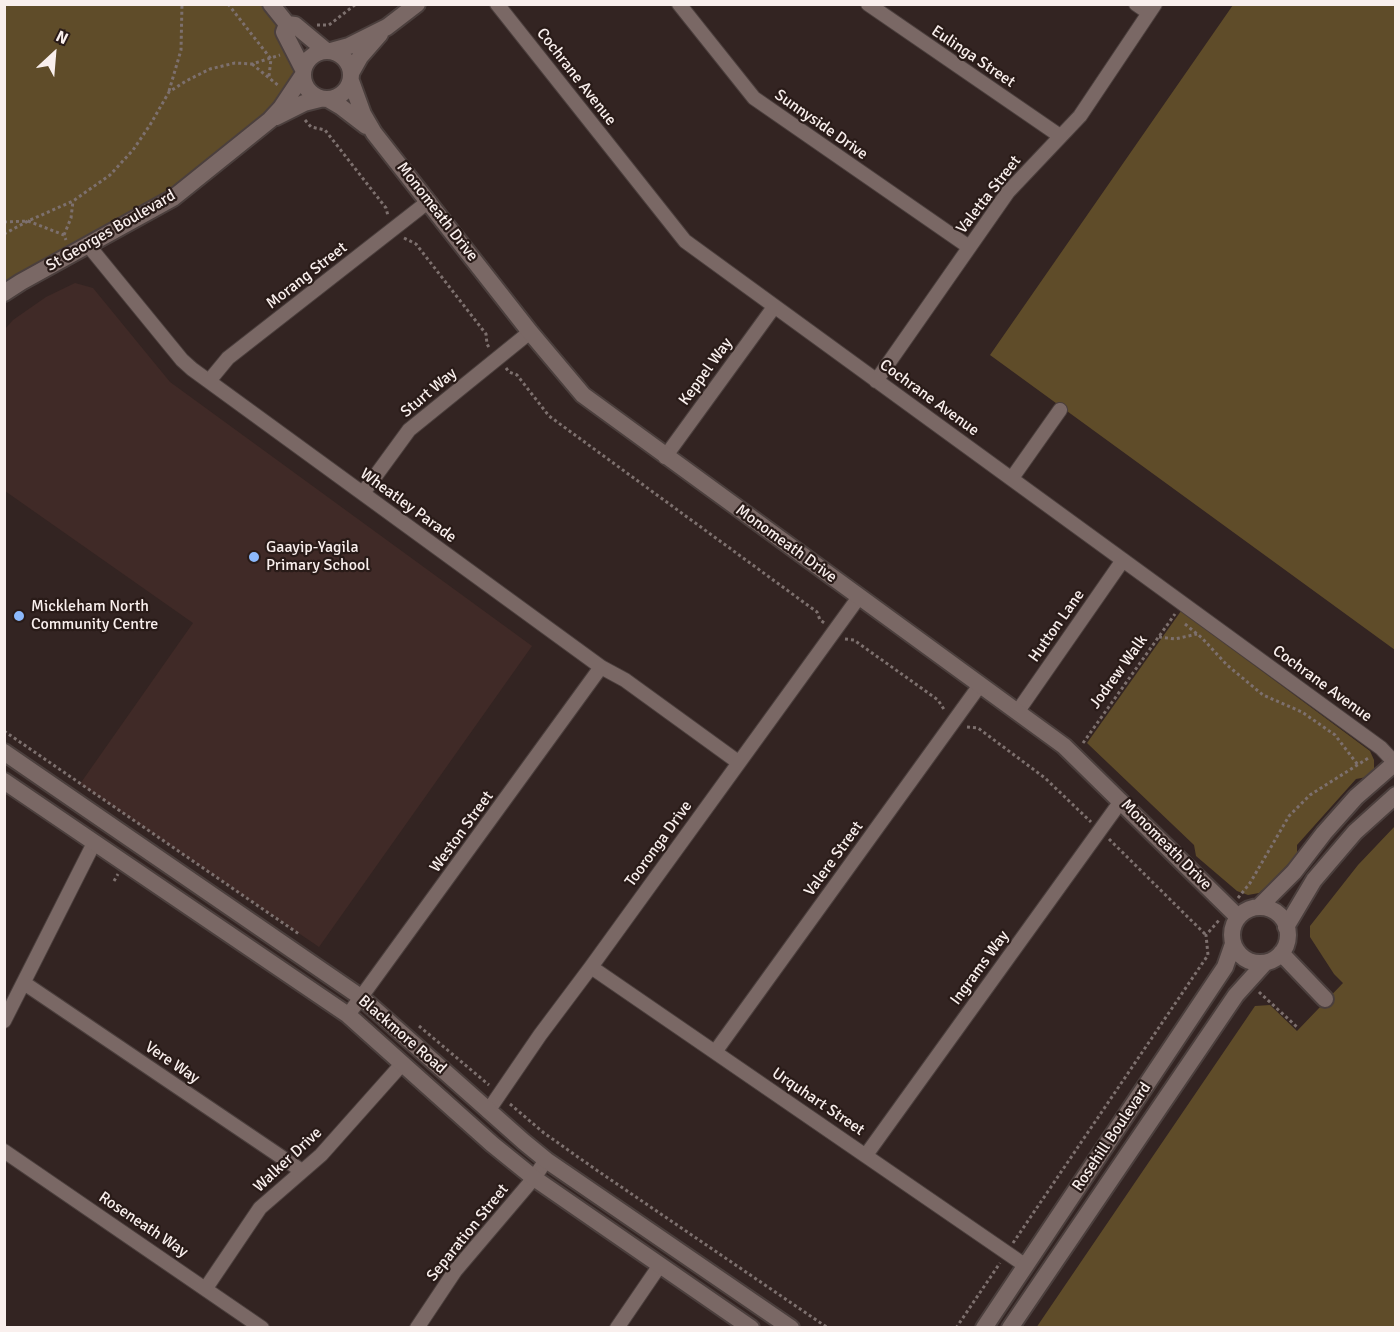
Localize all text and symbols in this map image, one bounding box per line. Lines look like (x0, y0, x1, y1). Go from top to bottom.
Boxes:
street label: Eulinga Street (927, 22, 1019, 92)
north arrow (24, 24, 84, 84)
street label: Cochrane Avenue (532, 24, 620, 130)
text: N (52, 26, 71, 49)
street label: Sunnyside Drive (771, 86, 871, 164)
street label: Valetta Street (953, 152, 1025, 238)
street label: Monomeath Drive (392, 159, 482, 265)
street label: St Georges Boulevard (43, 186, 179, 276)
street label: Morang Street (263, 238, 351, 314)
street label: Keppel Way (675, 334, 737, 410)
street label: Cochrane Avenue (876, 355, 982, 441)
street label: Sturt Way (397, 364, 461, 422)
street label: Wheatley Parade (356, 465, 460, 547)
street label: Monomeath Drive (732, 501, 840, 587)
place label: Gaayip-Yagila Primary School (266, 538, 370, 576)
marker: Gaayip-Yagila Primary School (247, 550, 261, 564)
street label: Hutton Lane (1025, 586, 1089, 666)
place label: Mickleham North Community Centre (31, 597, 158, 635)
marker: Mickleham North Community Centre (12, 609, 26, 623)
street label: Jodrew Walk (1086, 631, 1152, 713)
street label: Cochrane Avenue (1269, 641, 1375, 727)
street label: Weston Street (426, 788, 498, 876)
street label: Monomeath Drive (1117, 796, 1215, 894)
street label: Tooronga Drive (621, 797, 697, 891)
street label: Valere Street (800, 818, 868, 900)
street label: Ingrams Way (947, 927, 1013, 1009)
street label: Blackmore Road (354, 992, 450, 1078)
street label: Vere Way (141, 1038, 203, 1088)
street label: Urquhart Street (768, 1064, 868, 1140)
street label: Rosehill Boulevard (1068, 1079, 1156, 1195)
street label: Walker Drive (250, 1123, 326, 1197)
street label: Separation Street (423, 1181, 513, 1285)
street label: Roseneath Way (95, 1188, 191, 1262)

